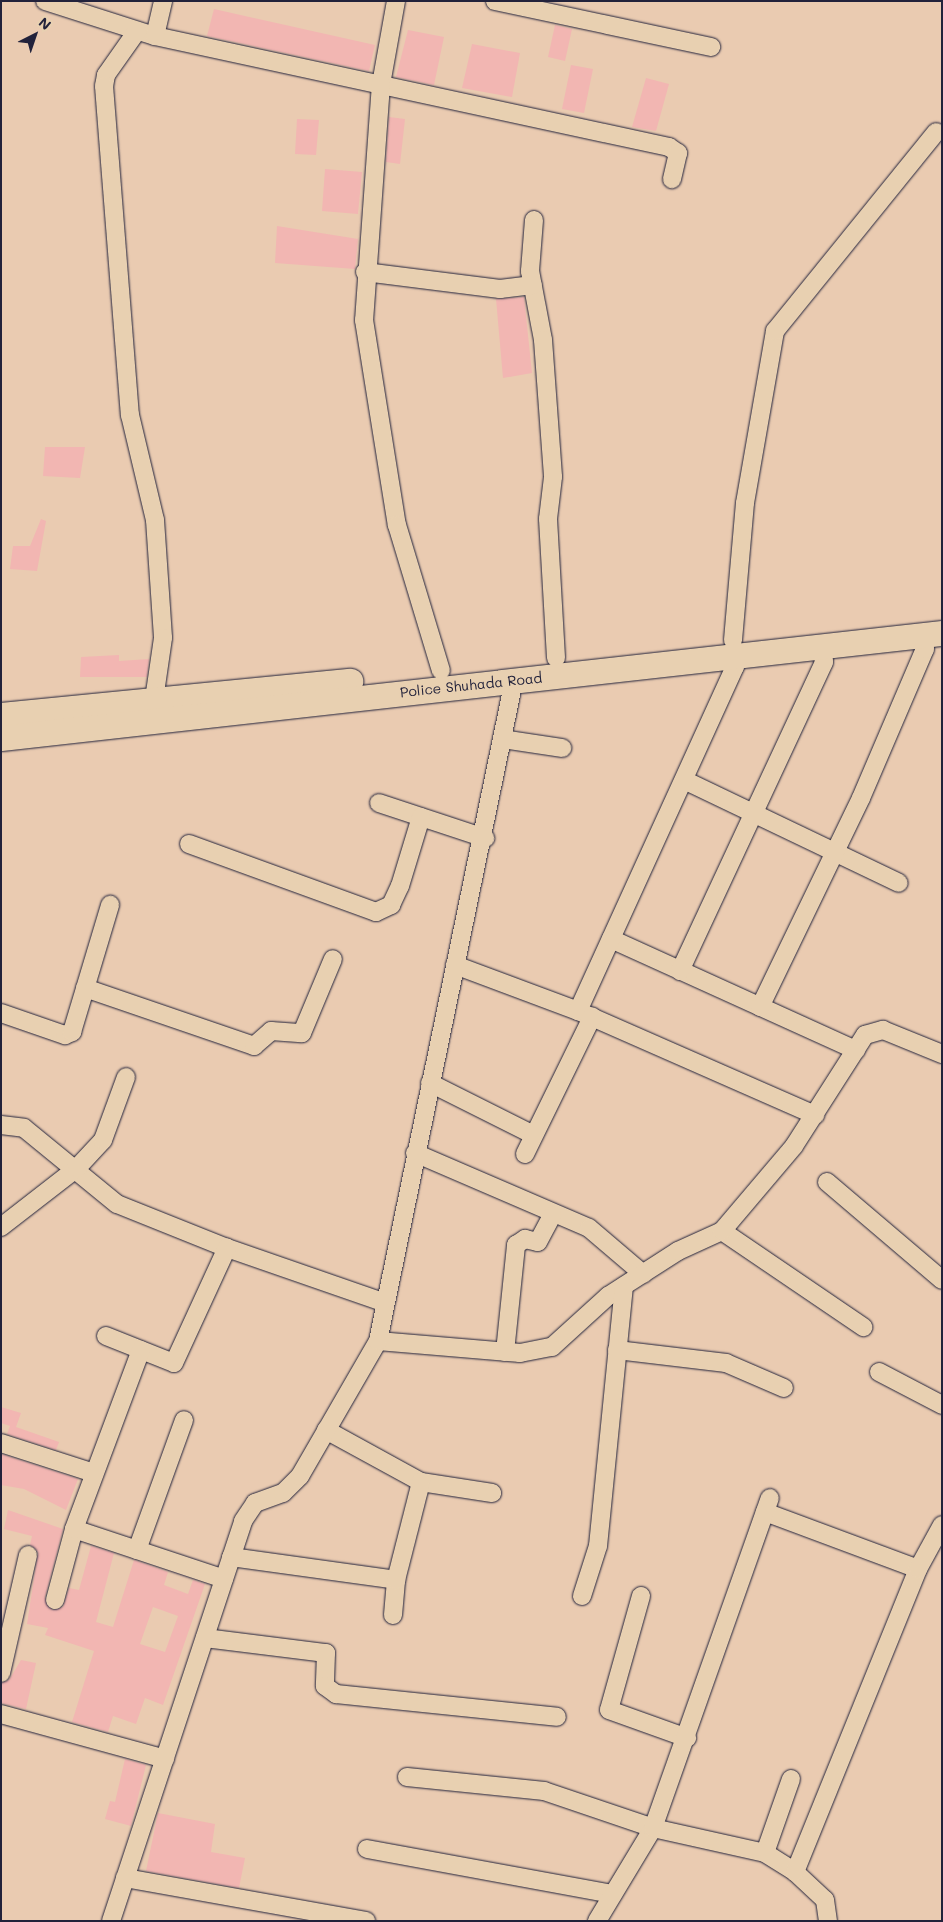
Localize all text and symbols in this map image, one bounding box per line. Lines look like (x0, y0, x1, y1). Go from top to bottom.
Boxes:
north arrow (10, 10, 60, 60)
text: N (35, 13, 55, 34)
street label: Police Shuhada Road (399, 669, 543, 701)

